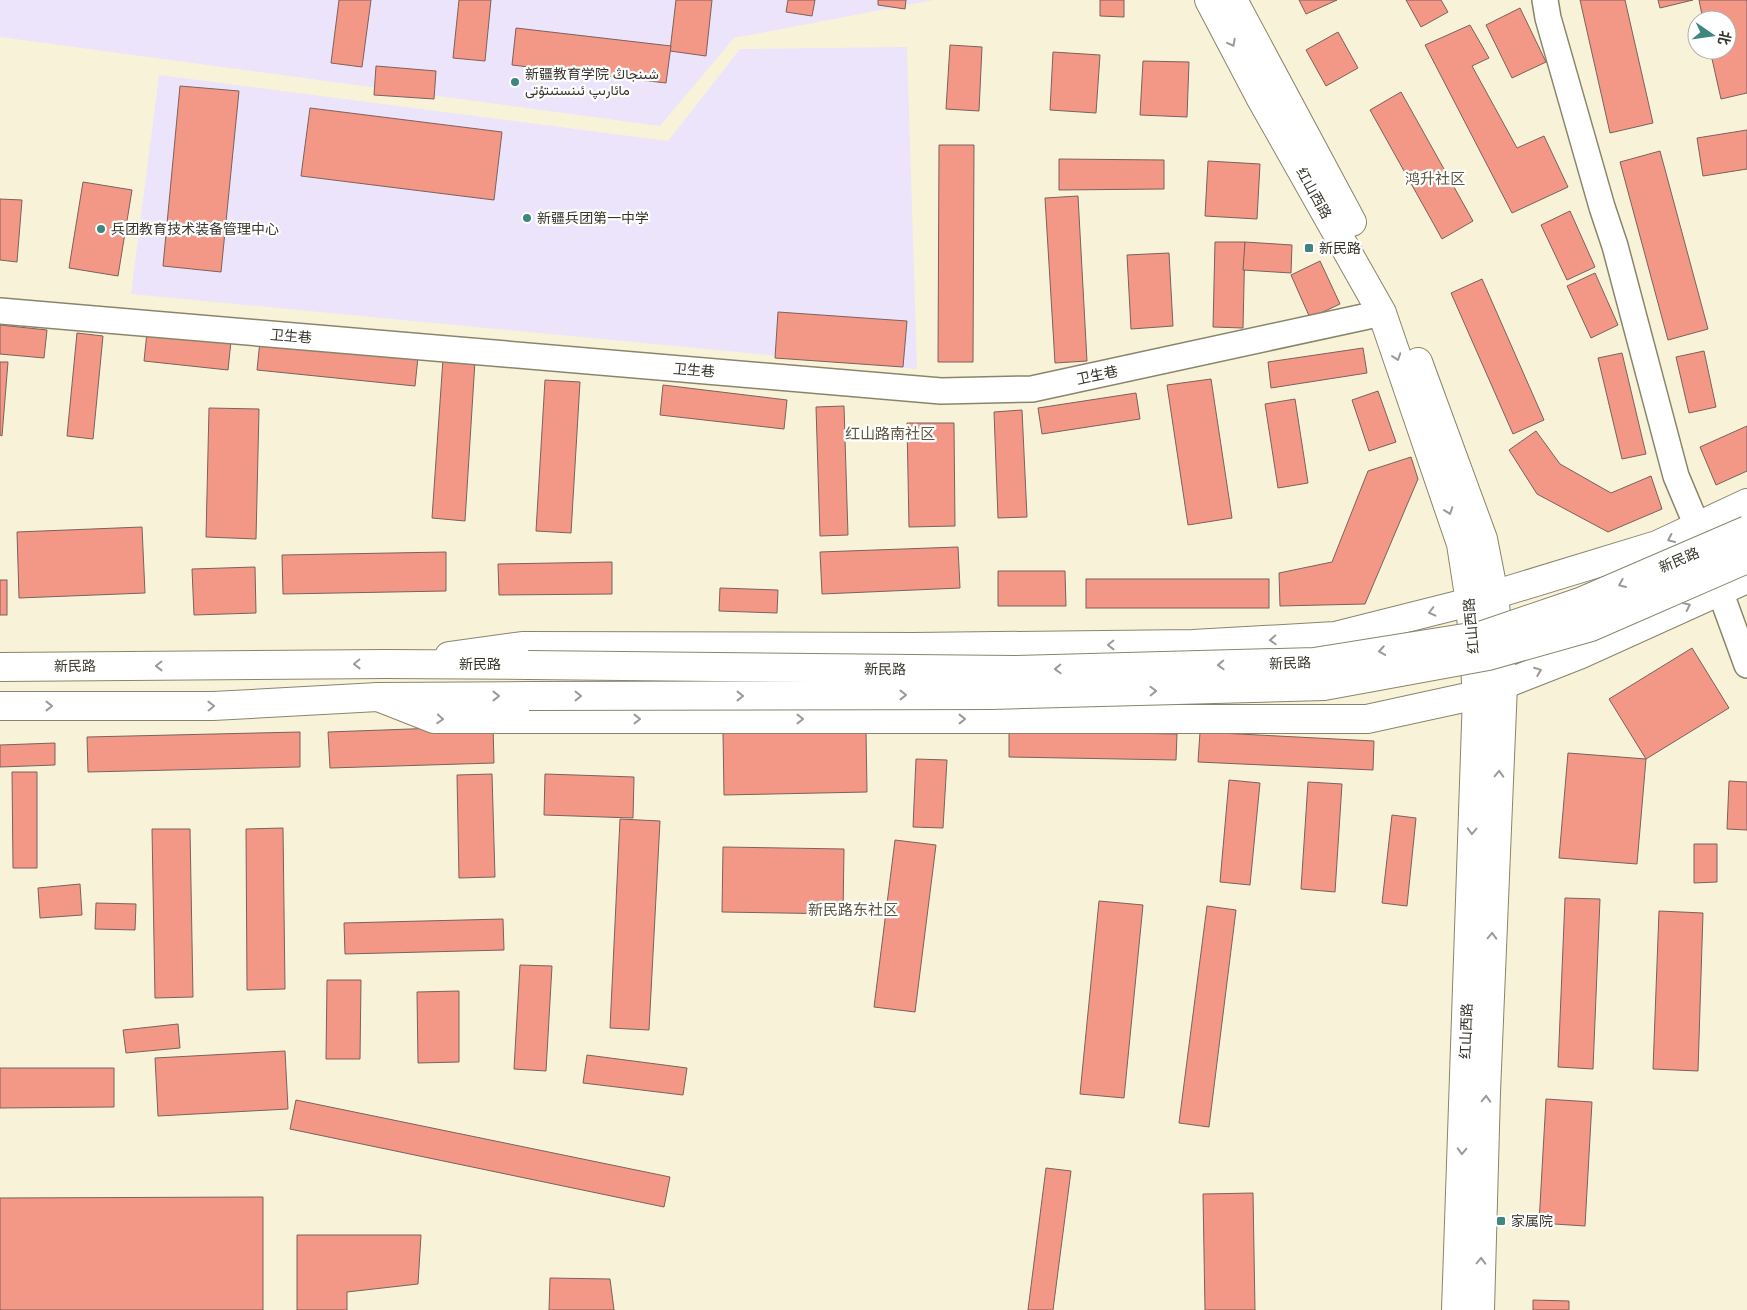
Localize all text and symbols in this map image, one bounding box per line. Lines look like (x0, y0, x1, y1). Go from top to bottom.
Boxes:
north arrow (1687, 10, 1737, 60)
text: 北 (1714, 29, 1735, 47)
one-way arrow (1226, 38, 1236, 47)
place label: 新疆教育学院 شىنجاڭ مائارىپ ئىنستىتۇتى (525, 65, 659, 100)
marker: 新疆教育学院 شىنجاڭ مائارىپ ئىنستىتۇتى (509, 76, 521, 88)
street label: 红山西路 (1293, 164, 1335, 222)
district label: 鸿升社区 (1405, 169, 1465, 188)
place label: 新疆兵团第一中学 (537, 209, 649, 227)
marker: 新疆兵团第一中学 (521, 212, 533, 224)
place label: 兵团教育技术装备管理中心 (111, 220, 279, 238)
marker: 兵团教育技术装备管理中心 (95, 223, 107, 235)
place label: 新民路 (1319, 239, 1361, 257)
marker: 新民路 (1303, 242, 1315, 254)
street label: 卫生巷 (269, 325, 313, 347)
one-way arrow (1391, 352, 1401, 361)
street label: 卫生巷 (672, 359, 716, 381)
street label: 卫生巷 (1075, 362, 1119, 388)
district label: 红山路南社区 (845, 424, 935, 443)
one-way arrow (1443, 506, 1453, 514)
one-way arrow (1667, 532, 1676, 543)
street label: 新民路 (1656, 544, 1702, 576)
one-way arrow (1618, 578, 1627, 589)
street label: 红山西路 (1460, 597, 1482, 655)
one-way arrow (1682, 601, 1691, 612)
one-way arrow (1428, 606, 1437, 617)
one-way arrow (1269, 634, 1277, 645)
one-way arrow (1106, 640, 1114, 650)
one-way arrow (1378, 645, 1386, 656)
street label: 新民路 (1269, 653, 1311, 673)
street label: 新民路 (459, 655, 501, 673)
street label: 新民路 (54, 657, 96, 675)
one-way arrow (352, 659, 360, 669)
one-way arrow (1217, 659, 1225, 670)
street label: 新民路 (864, 660, 906, 678)
one-way arrow (155, 661, 162, 671)
one-way arrow (1054, 664, 1062, 674)
one-way arrow (1534, 666, 1542, 676)
one-way arrow (1149, 686, 1157, 696)
one-way arrow (900, 690, 907, 700)
one-way arrow (492, 691, 500, 701)
one-way arrow (574, 691, 582, 701)
one-way arrow (737, 691, 745, 701)
one-way arrow (207, 700, 215, 711)
one-way arrow (45, 701, 53, 711)
one-way arrow (436, 713, 444, 724)
one-way arrow (634, 714, 642, 724)
one-way arrow (796, 714, 804, 724)
one-way arrow (959, 714, 967, 724)
one-way arrow (1494, 770, 1504, 778)
one-way arrow (1467, 827, 1477, 835)
district label: 新民路东社区 (808, 900, 898, 919)
one-way arrow (1487, 932, 1498, 940)
street label: 红山西路 (1456, 1003, 1476, 1059)
one-way arrow (1481, 1095, 1491, 1102)
one-way arrow (1456, 1147, 1467, 1155)
place label: 家属院 (1511, 1212, 1553, 1230)
marker: 家属院 (1495, 1215, 1507, 1227)
one-way arrow (1476, 1257, 1487, 1265)

